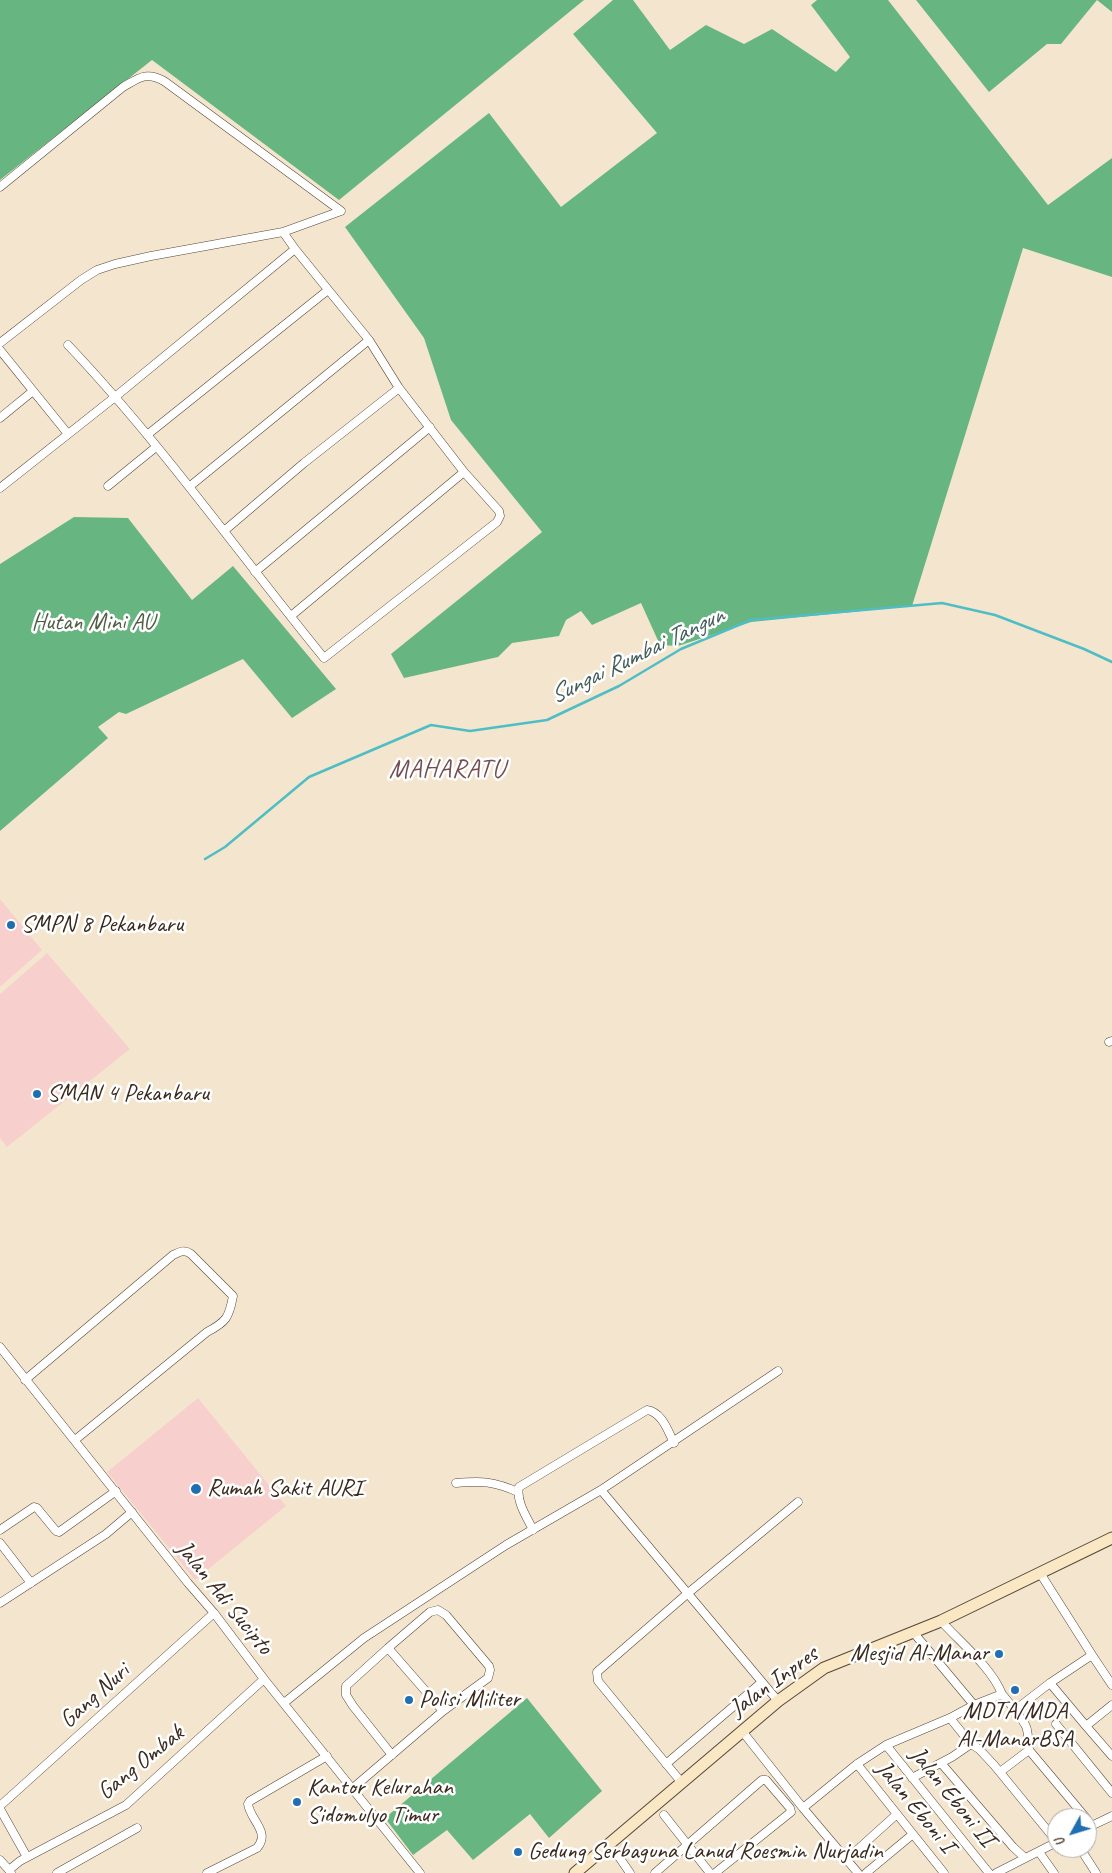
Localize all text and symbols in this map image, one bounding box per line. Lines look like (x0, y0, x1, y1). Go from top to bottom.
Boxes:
water label: Sungai Rumbai Tangun (545, 601, 729, 711)
park label: Hutan Mini AU (32, 609, 154, 637)
district label: MAHARATU (388, 754, 506, 786)
place label: SMPN 8 Pekanbaru (21, 911, 183, 939)
marker: SMPN 8 Pekanbaru (5, 919, 17, 931)
place label: SMAN 4 Pekanbaru (47, 1080, 209, 1108)
marker: SMAN 4 Pekanbaru (31, 1088, 43, 1100)
place label: Rumah Sakit AURI (207, 1475, 362, 1503)
marker: Rumah Sakit AURI (189, 1482, 203, 1496)
street label: Jalan Adi Sucipto (169, 1535, 279, 1661)
street label: Jalan Inpres (724, 1640, 824, 1724)
place label: Mesjid Al-Manar (850, 1640, 989, 1668)
marker: Mesjid Al-Manar (993, 1648, 1005, 1660)
street label: Gang Nuri (54, 1657, 136, 1735)
marker: MDTA/MDA Al-ManarBSA (1009, 1684, 1021, 1696)
place label: Polisi Militer (419, 1686, 520, 1714)
marker: Polisi Militer (403, 1694, 415, 1706)
place label: MDTA/MDA Al-ManarBSA (957, 1698, 1073, 1754)
street label: Gang Ombak (92, 1719, 190, 1807)
street label: Jalan Eboni II (903, 1741, 1001, 1853)
street label: Jalan Eboni I (869, 1755, 961, 1859)
place label: Kantor Kelurahan Sidomulyo Timur (307, 1774, 453, 1830)
marker: Kantor Kelurahan Sidomulyo Timur (291, 1796, 303, 1808)
north arrow (1047, 1808, 1097, 1858)
text: U (1052, 1834, 1069, 1850)
place label: Gedung Serbaguna Lanud Roesmin Nurjadin (528, 1838, 883, 1866)
marker: Gedung Serbaguna Lanud Roesmin Nurjadin (512, 1846, 524, 1858)

